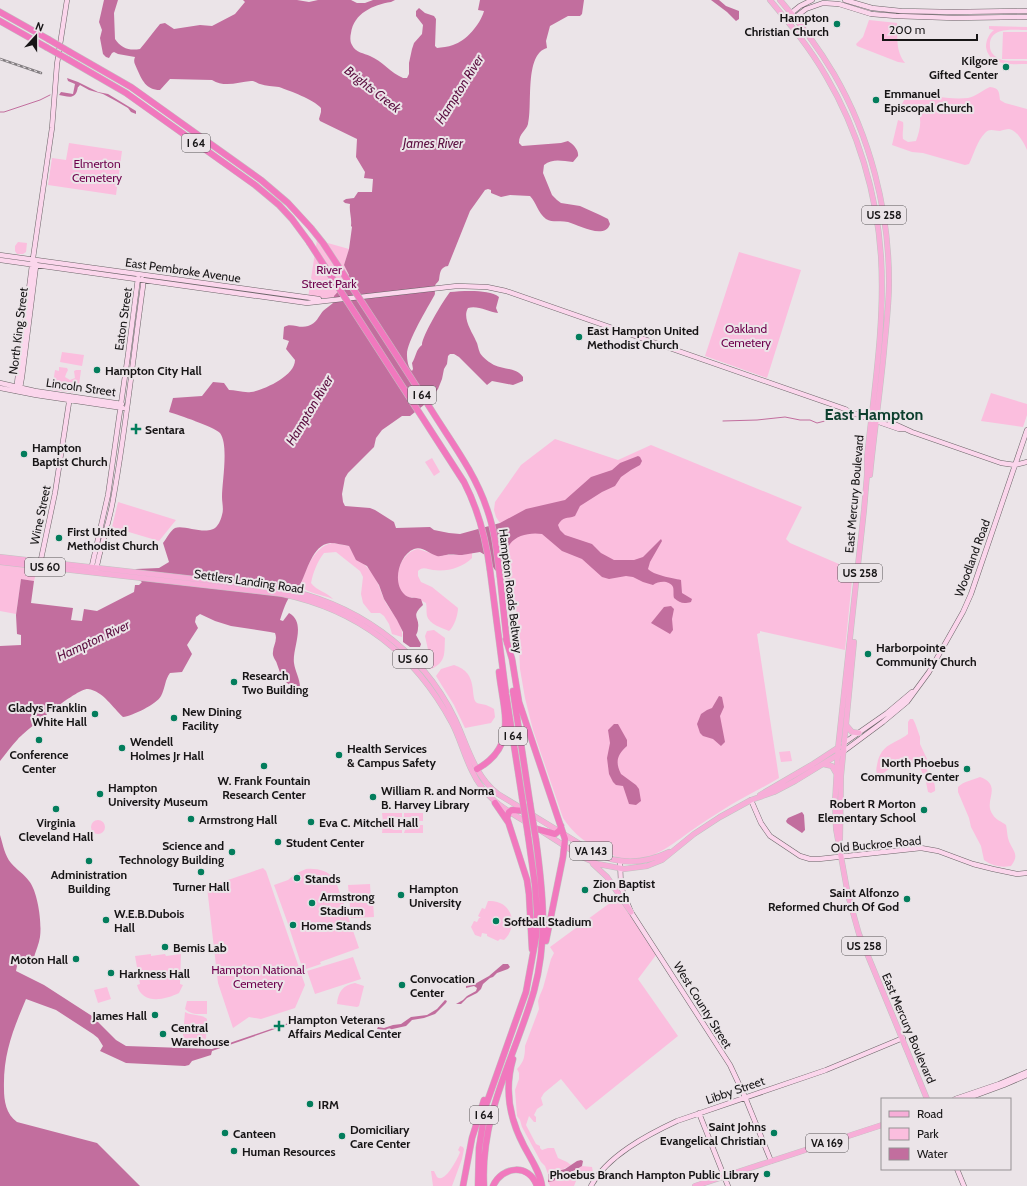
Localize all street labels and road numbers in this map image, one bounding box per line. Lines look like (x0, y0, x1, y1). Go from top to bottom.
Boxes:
road number: I 64 (182, 134, 210, 152)
road number: US 258 (862, 206, 906, 224)
street label: East Pembroke Avenue (124, 254, 242, 286)
street label: North King Street (5, 287, 31, 375)
street label: Eaton Street (111, 287, 135, 351)
street label: Lincoln Street (45, 375, 117, 399)
road number: I 64 (408, 386, 436, 404)
street label: East Mercury Boulevard (841, 434, 867, 554)
street label: Wine Street (26, 484, 54, 546)
street label: Woodland Road (951, 517, 993, 599)
street label: Hampton Roads Beltway (496, 528, 526, 654)
road number: US 60 (25, 558, 65, 576)
road number: US 258 (838, 564, 882, 582)
street label: Settlers Landing Road (193, 566, 305, 596)
road number: US 60 (393, 650, 433, 668)
road number: I 64 (499, 727, 527, 745)
street label: Old Buckroe Road (830, 833, 922, 855)
road number: VA 143 (570, 842, 612, 860)
road number: US 258 (842, 937, 886, 955)
street label: West County Street (670, 959, 736, 1051)
street label: East Mercury Boulevard (879, 970, 939, 1086)
street label: Libby Street (704, 1073, 766, 1107)
road number: I 64 (470, 1106, 498, 1124)
road number: VA 169 (806, 1134, 848, 1152)

